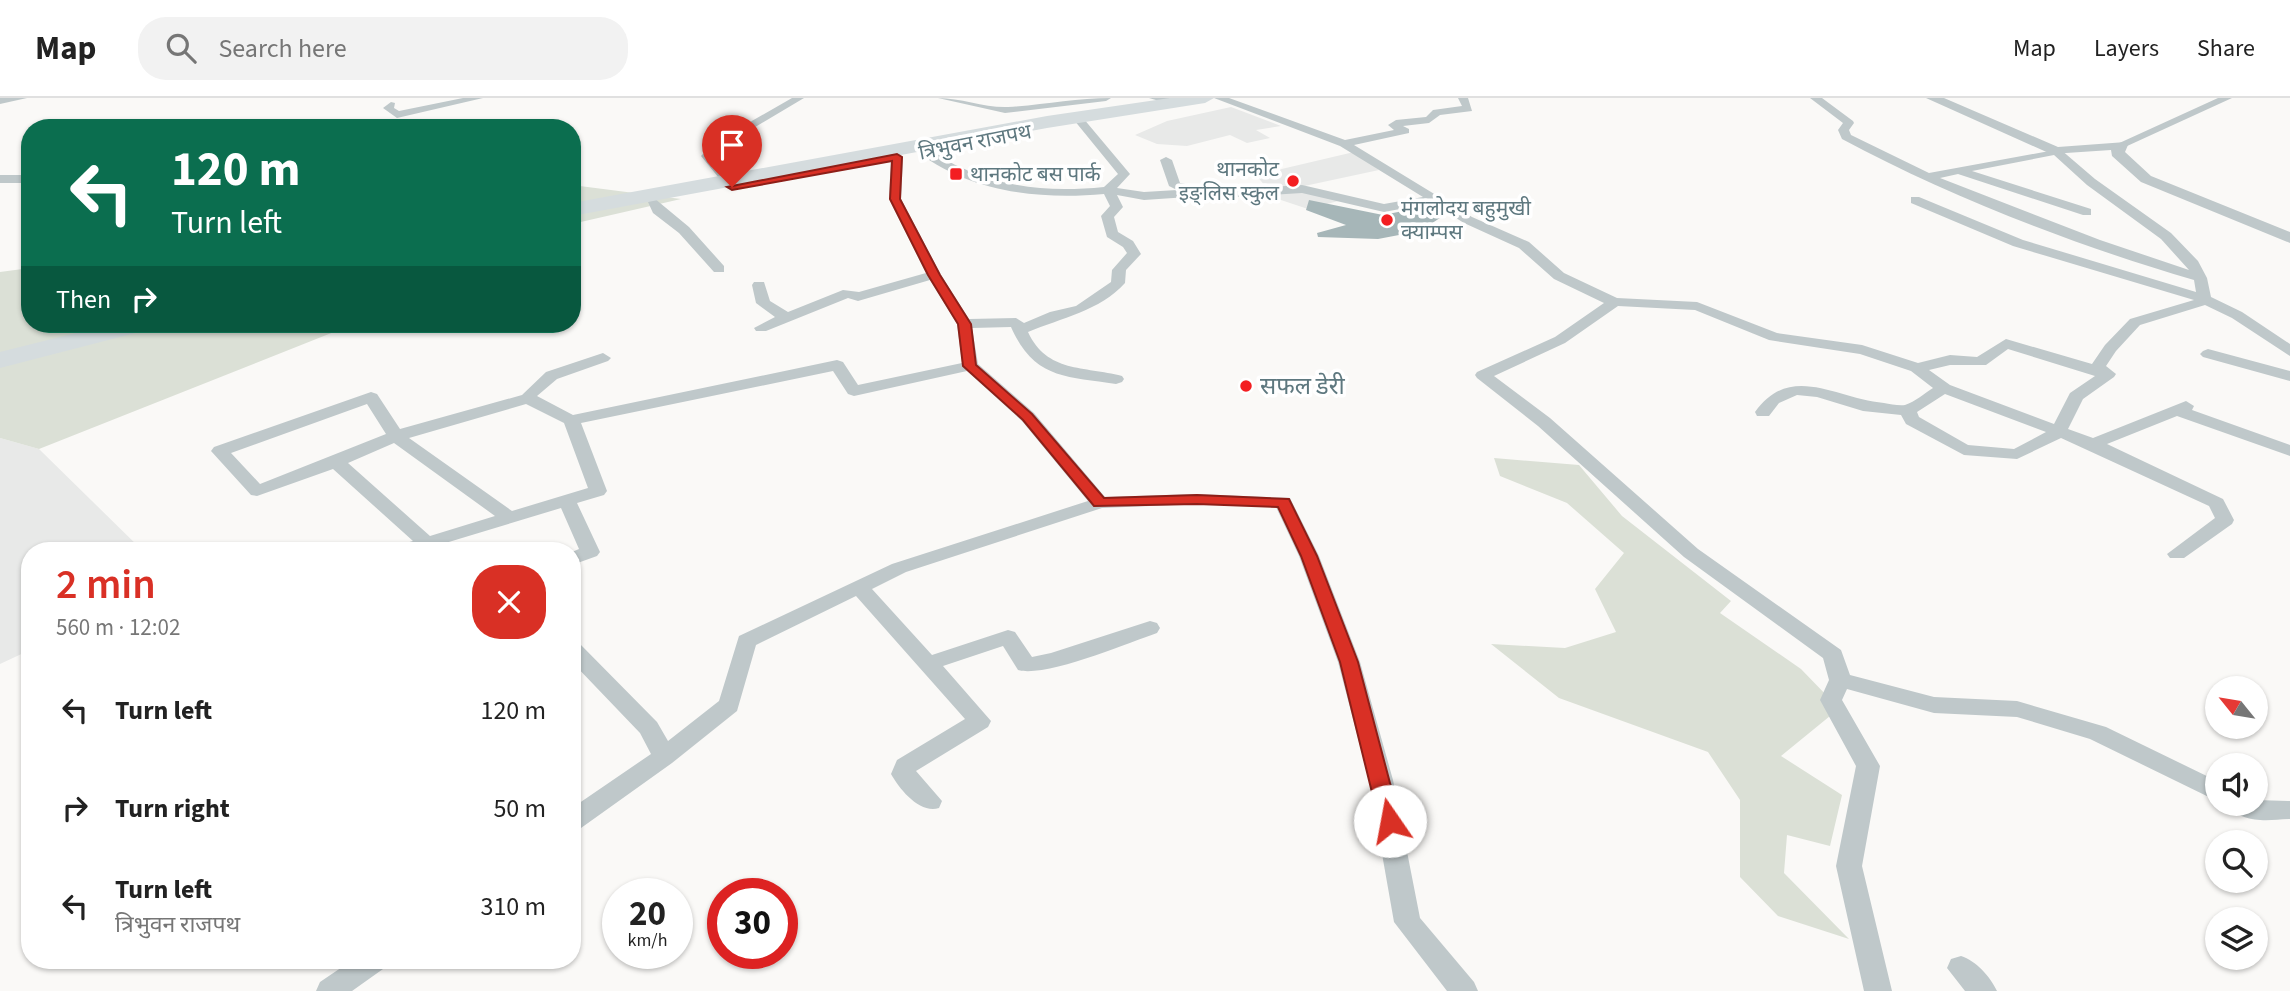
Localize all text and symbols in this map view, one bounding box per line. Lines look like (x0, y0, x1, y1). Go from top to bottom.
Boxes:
search box (138, 17, 628, 80)
text: Map (35, 25, 96, 72)
icon: search (162, 29, 200, 67)
text: Search here (218, 30, 347, 67)
text: Map (2013, 31, 2056, 66)
text: Layers (2094, 31, 2159, 66)
text: Share (2197, 31, 2255, 66)
pin (702, 115, 762, 187)
street label: त्रिभुवन राजपथ (916, 116, 1035, 168)
icon: arrive (713, 126, 751, 164)
text: 120 m (171, 135, 300, 205)
icon: left (56, 147, 147, 238)
place label: थानकोट इङ्लिस स्कुल (1179, 154, 1280, 208)
place label: थानकोट बस पार्क (970, 159, 1102, 189)
marker: थानकोट बस पार्क (948, 166, 964, 182)
marker: थानकोट इङ्लिस स्कुल (1285, 173, 1301, 189)
place label: मंगलोदय बहुमुखी क्याम्पस (1401, 193, 1531, 247)
text: Turn left (171, 200, 282, 246)
marker: मंगलोदय बहुमुखी क्याम्पस (1379, 212, 1395, 228)
icon: right (125, 280, 163, 318)
text: Then (56, 281, 111, 318)
place label: सफल डेरी (1260, 369, 1345, 404)
marker: सफल डेरी (1238, 378, 1254, 394)
text: 2 min (56, 555, 156, 615)
button: close (472, 565, 546, 639)
text: 560 m · 12:02 (56, 611, 180, 644)
north arrow (2205, 676, 2268, 738)
map controls (2205, 676, 2268, 970)
icon: left (56, 691, 94, 729)
text: Turn left (115, 692, 212, 729)
text: 120 m (480, 692, 546, 729)
button: sound (2205, 753, 2268, 816)
position arrow (1353, 784, 1427, 858)
icon: right (56, 789, 94, 827)
text: Turn right (115, 790, 230, 827)
text: 50 m (493, 790, 546, 827)
button: search (2205, 830, 2268, 893)
text: Turn left (115, 871, 212, 908)
speed limit sign: 30 (707, 878, 798, 969)
icon: left (56, 887, 94, 925)
text: 310 m (480, 888, 546, 925)
text: 20 (629, 889, 666, 939)
button: layers (2205, 907, 2268, 970)
text: त्रिभुवन राजपथ (115, 908, 240, 941)
text: km/h (628, 928, 667, 953)

